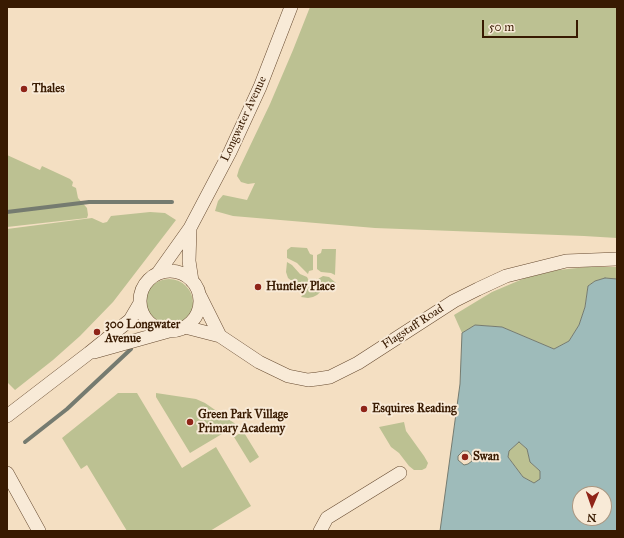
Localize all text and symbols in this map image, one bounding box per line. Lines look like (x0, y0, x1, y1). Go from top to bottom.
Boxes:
scale bar (484, 12, 580, 38)
text: 50 m (489, 20, 514, 34)
street label: Longwater Avenue (218, 74, 270, 164)
place label: Thales (32, 82, 65, 96)
marker: Thales (19, 84, 29, 94)
place label: Huntley Place (266, 280, 335, 294)
marker: Huntley Place (253, 282, 263, 292)
street label: Flagstaff Road (379, 302, 447, 352)
place label: 300 Longwater Avenue (105, 318, 180, 346)
marker: 300 Longwater Avenue (92, 327, 102, 337)
place label: Esquires Reading (372, 402, 457, 416)
marker: Esquires Reading (359, 404, 369, 414)
place label: Green Park Village Primary Academy (198, 408, 288, 436)
marker: Green Park Village Primary Academy (185, 417, 195, 427)
place label: Swan (473, 450, 499, 464)
marker: Swan (460, 452, 470, 462)
north arrow (572, 486, 612, 526)
text: N (587, 511, 596, 524)

